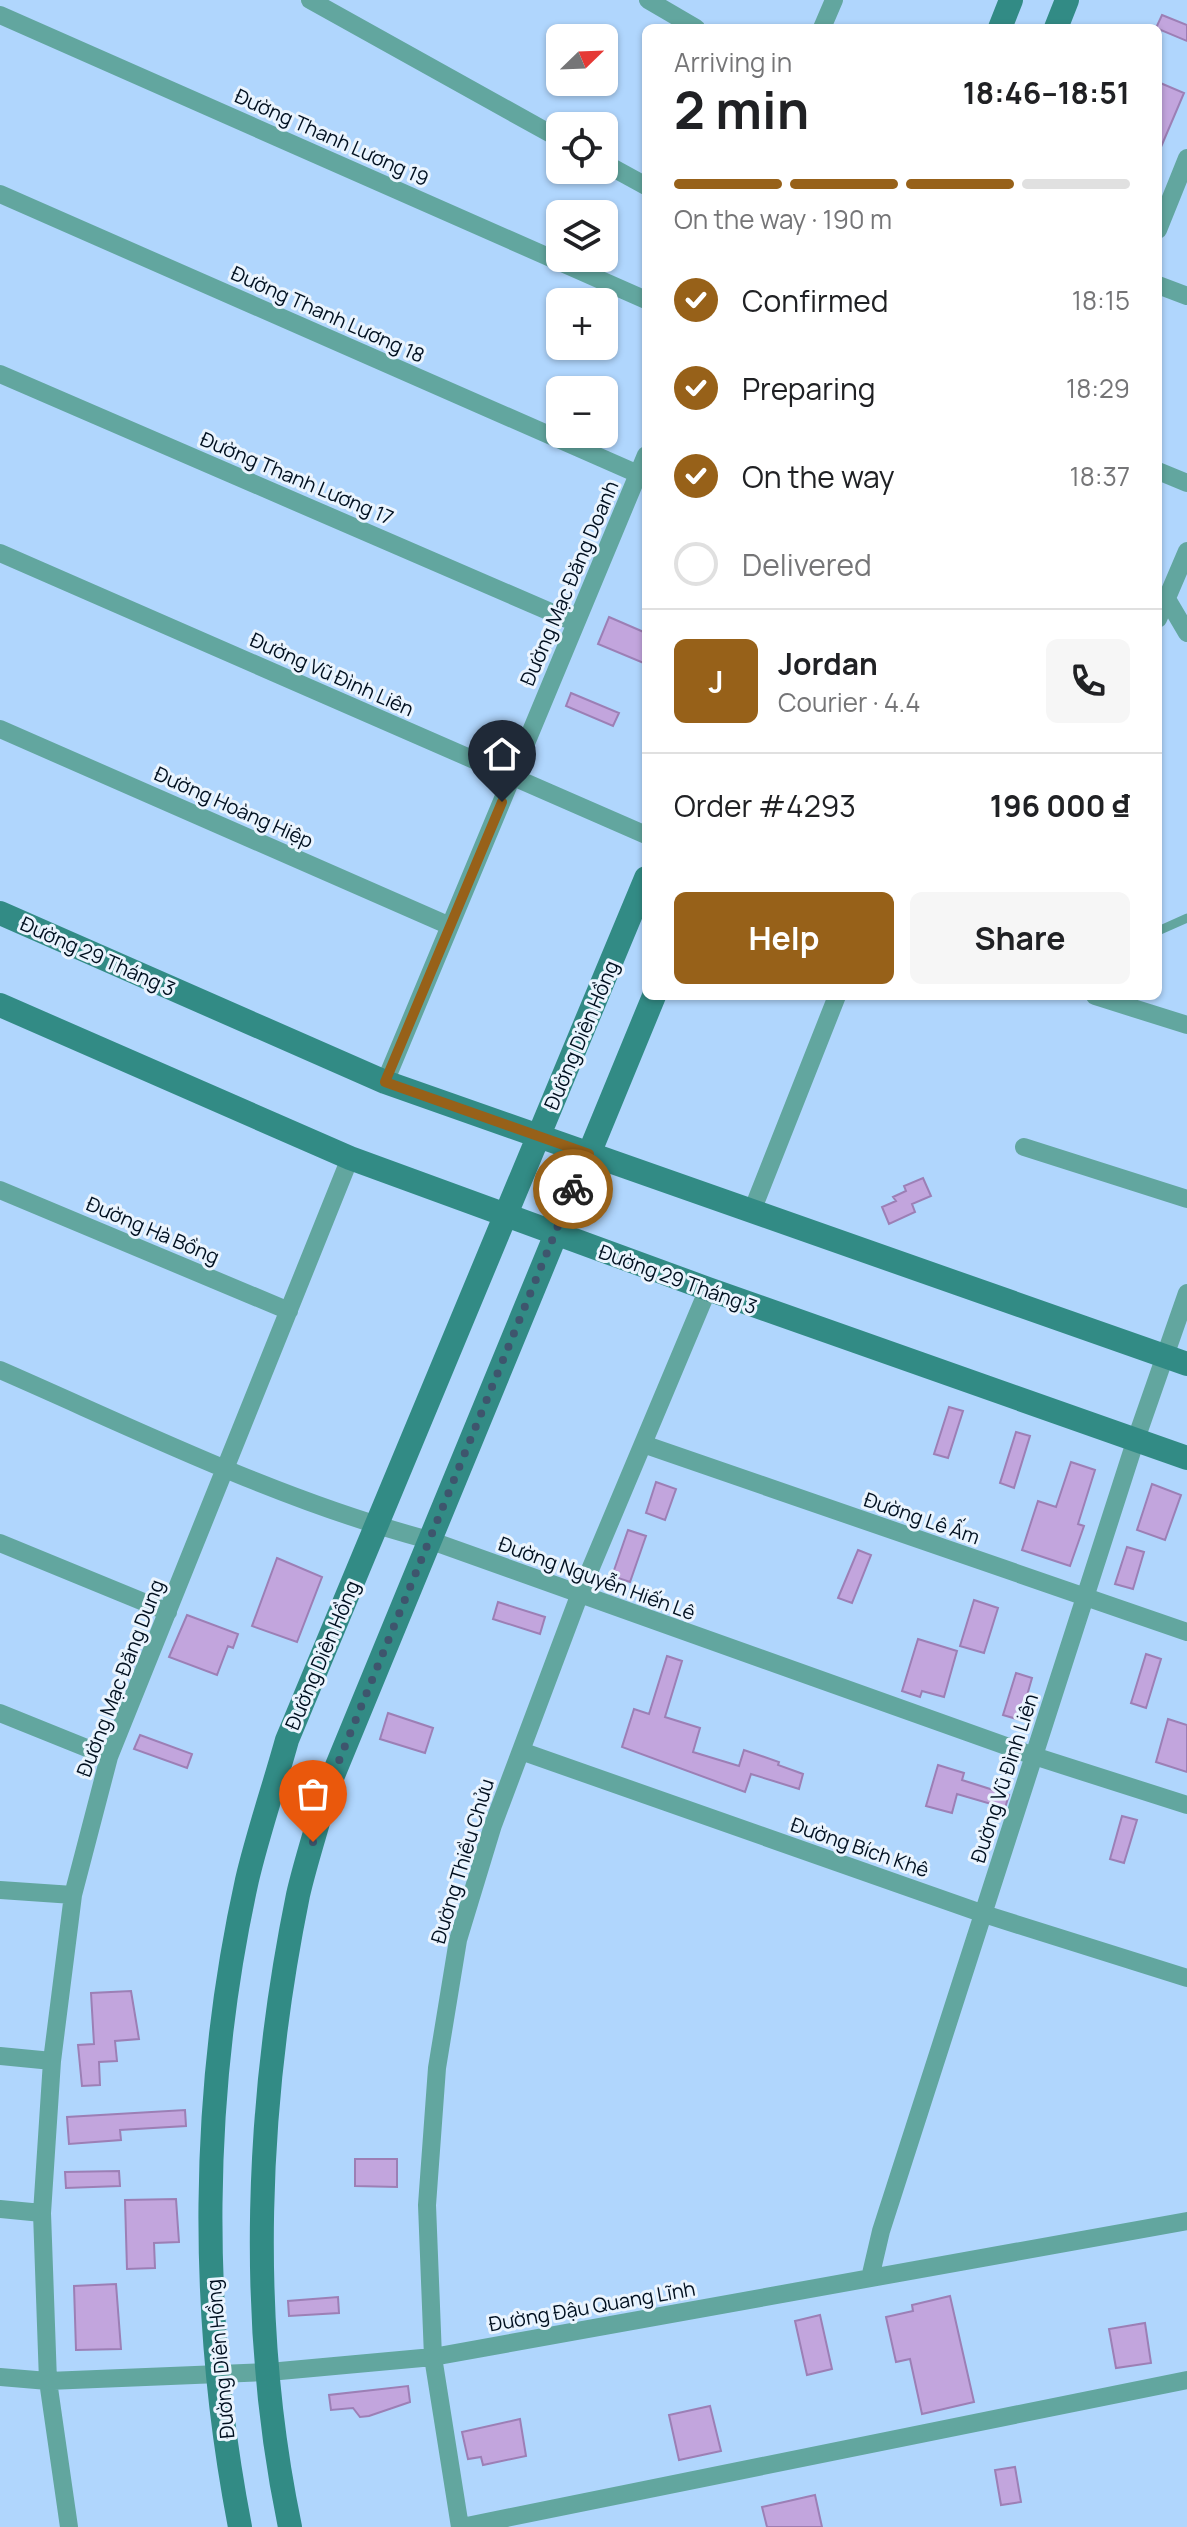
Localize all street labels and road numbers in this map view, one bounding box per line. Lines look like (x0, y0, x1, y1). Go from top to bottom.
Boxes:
street label: Đường Thanh Lương 19 (231, 82, 433, 192)
street label: Đường Thanh Lương 18 (227, 259, 429, 369)
street label: Đường Thanh Lương 17 (196, 425, 398, 531)
street label: Đường Mạc Đăng Doanh (514, 476, 624, 690)
street label: Đường Vũ Đình Liên (246, 626, 418, 722)
street label: Đường Hoàng Hiệp (150, 760, 318, 854)
street label: Đường 29 Tháng 3 (16, 910, 180, 1002)
street label: Đường Diên Hồng (537, 956, 625, 1114)
street label: Đường Hà Bồng (83, 1190, 223, 1270)
street label: Đường 29 Tháng 3 (595, 1238, 761, 1320)
street label: Đường Lê Ấm (861, 1485, 984, 1550)
street label: Đường Nguyễn Hiến Lê (495, 1530, 699, 1626)
street label: Đường Mạc Đăng Dung (70, 1575, 170, 1781)
street label: Đường Diên Hồng (278, 1576, 366, 1734)
street label: Đường Vũ Đình Liên (964, 1690, 1044, 1866)
street label: Đường Thiều Chửu (424, 1775, 500, 1947)
street label: Đường Bích Khê (787, 1811, 933, 1883)
street label: Đường Đậu Quang Lĩnh (487, 2275, 697, 2337)
street label: Đường Diên Hồng (200, 2278, 240, 2440)

